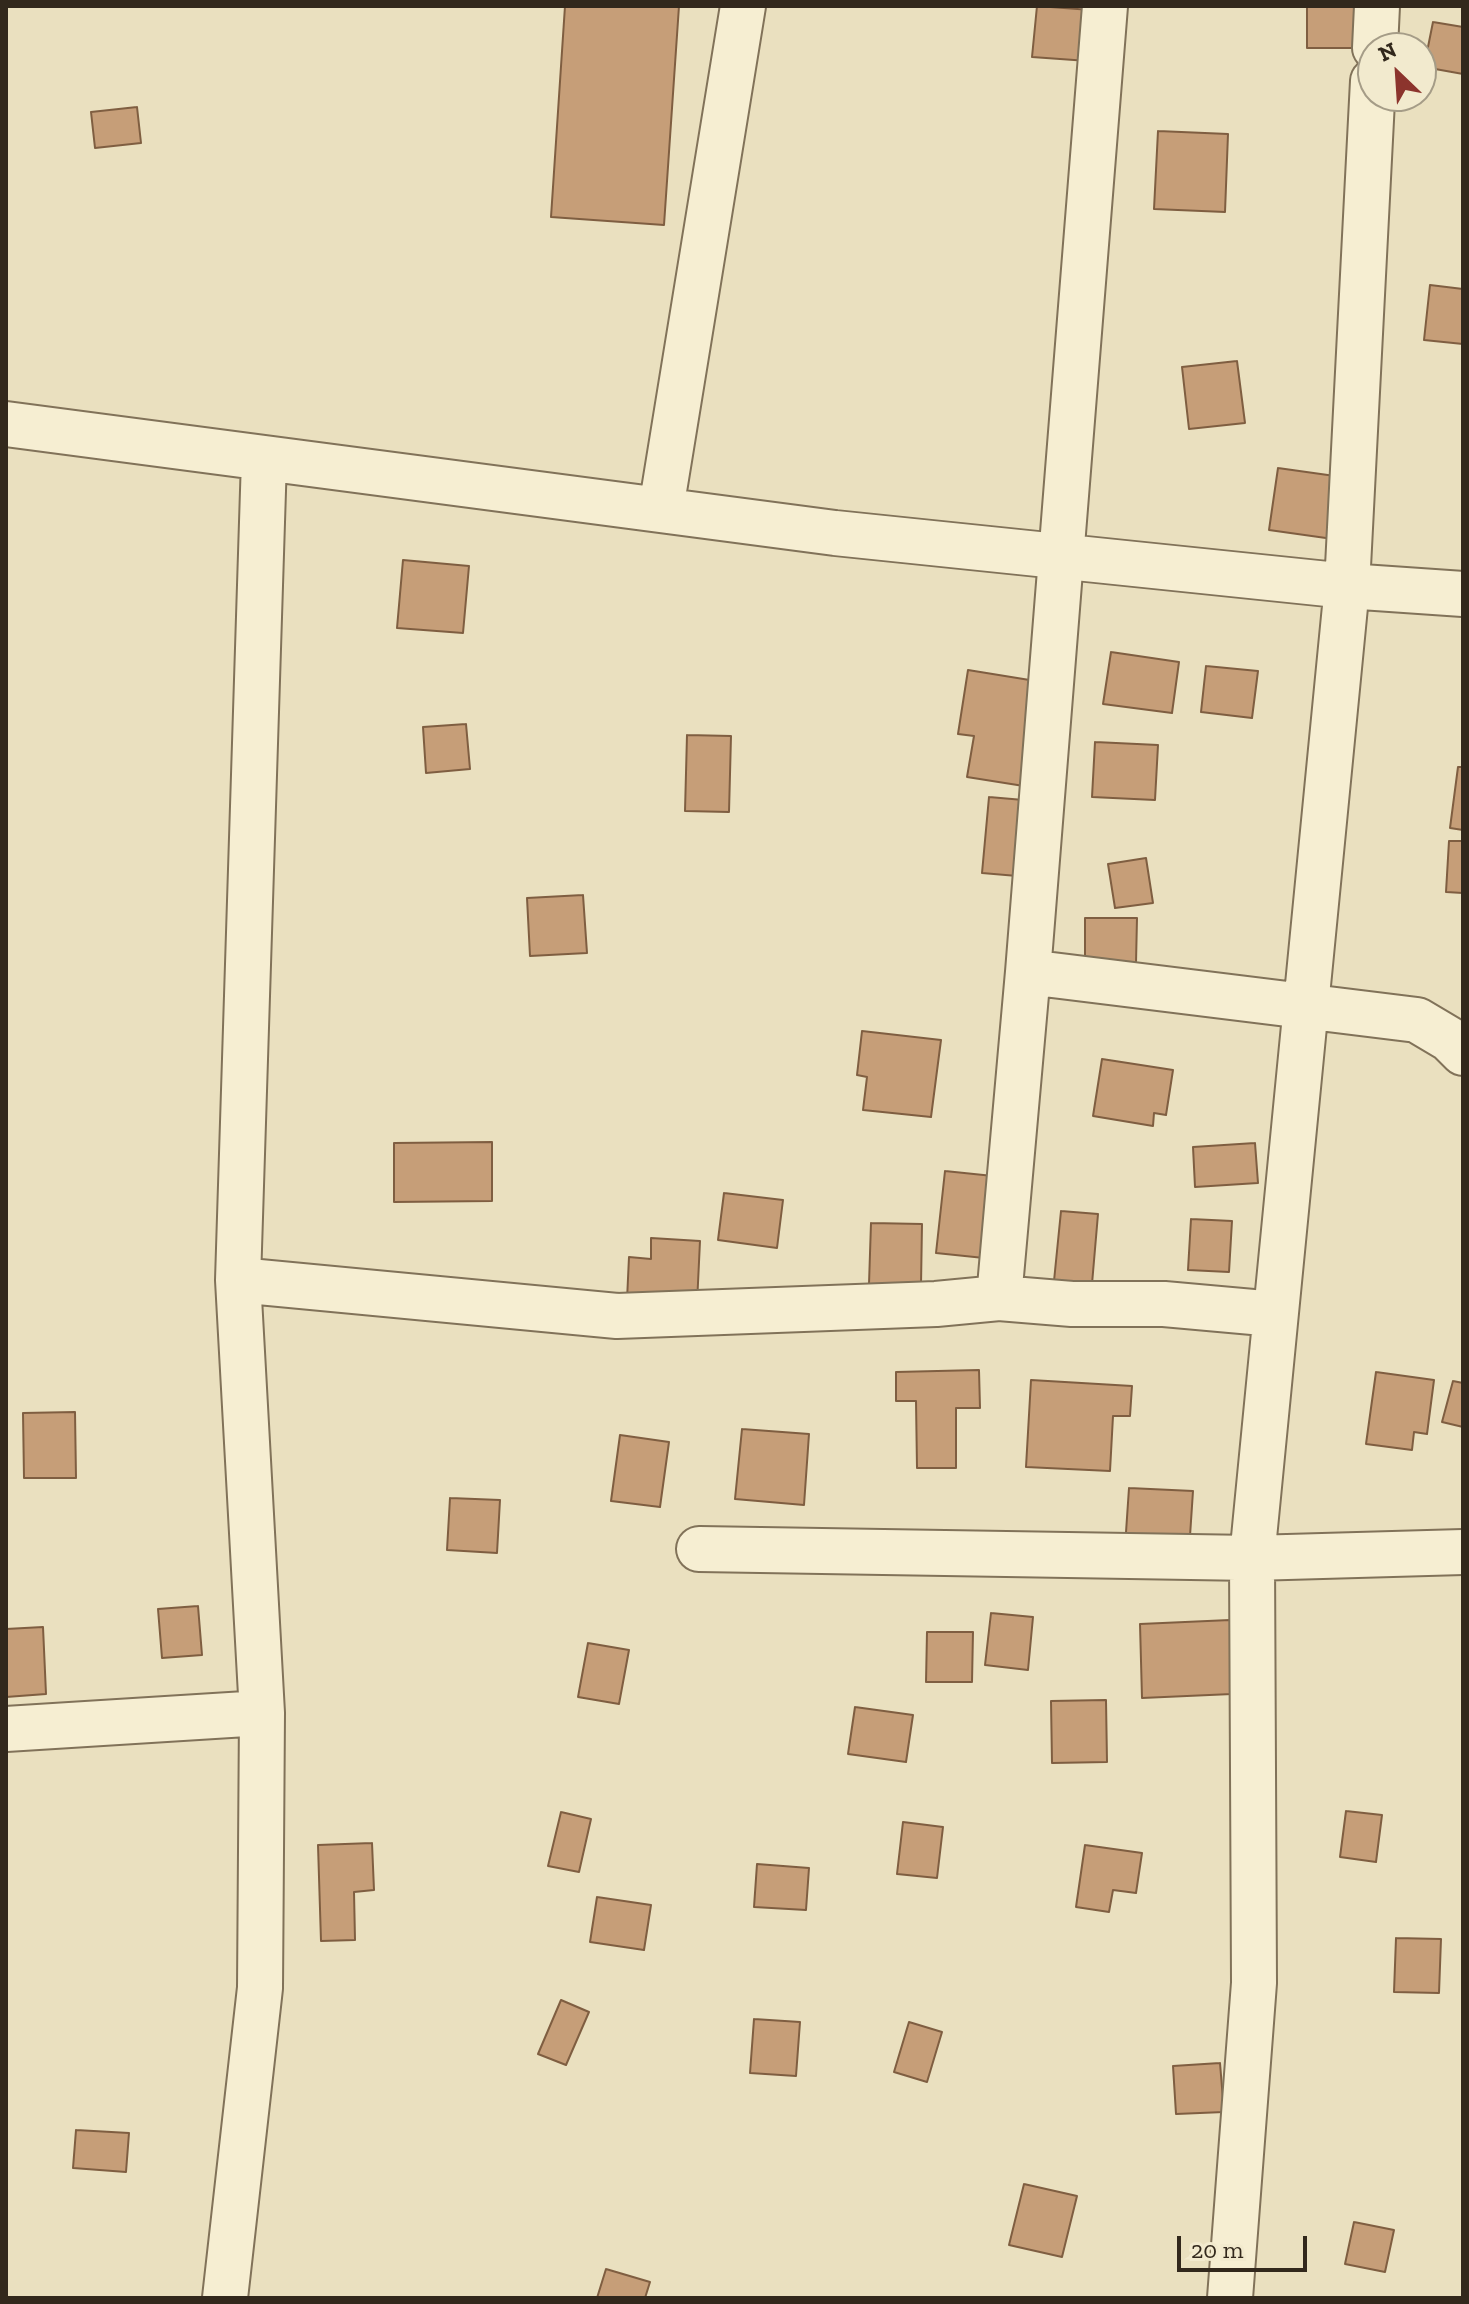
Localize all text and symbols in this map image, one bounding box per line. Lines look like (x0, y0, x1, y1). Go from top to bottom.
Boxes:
north arrow (1357, 32, 1437, 112)
text: N (1374, 36, 1401, 67)
scale bar (1181, 2220, 1311, 2270)
text: 20 m (1191, 2235, 1243, 2264)

